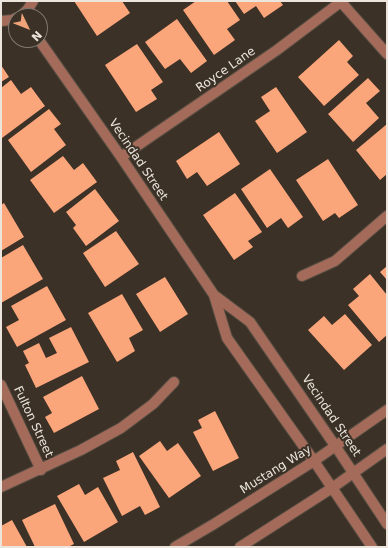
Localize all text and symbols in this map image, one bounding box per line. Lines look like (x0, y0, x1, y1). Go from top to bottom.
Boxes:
north arrow (8, 8, 48, 48)
text: N (29, 28, 44, 44)
street label: Royce Lane (194, 44, 258, 96)
street label: Vecindad Street (105, 117, 171, 203)
street label: Vecindad Street (298, 373, 364, 459)
street label: Fulton Street (10, 384, 56, 460)
street label: Mustang Way (238, 442, 314, 498)

